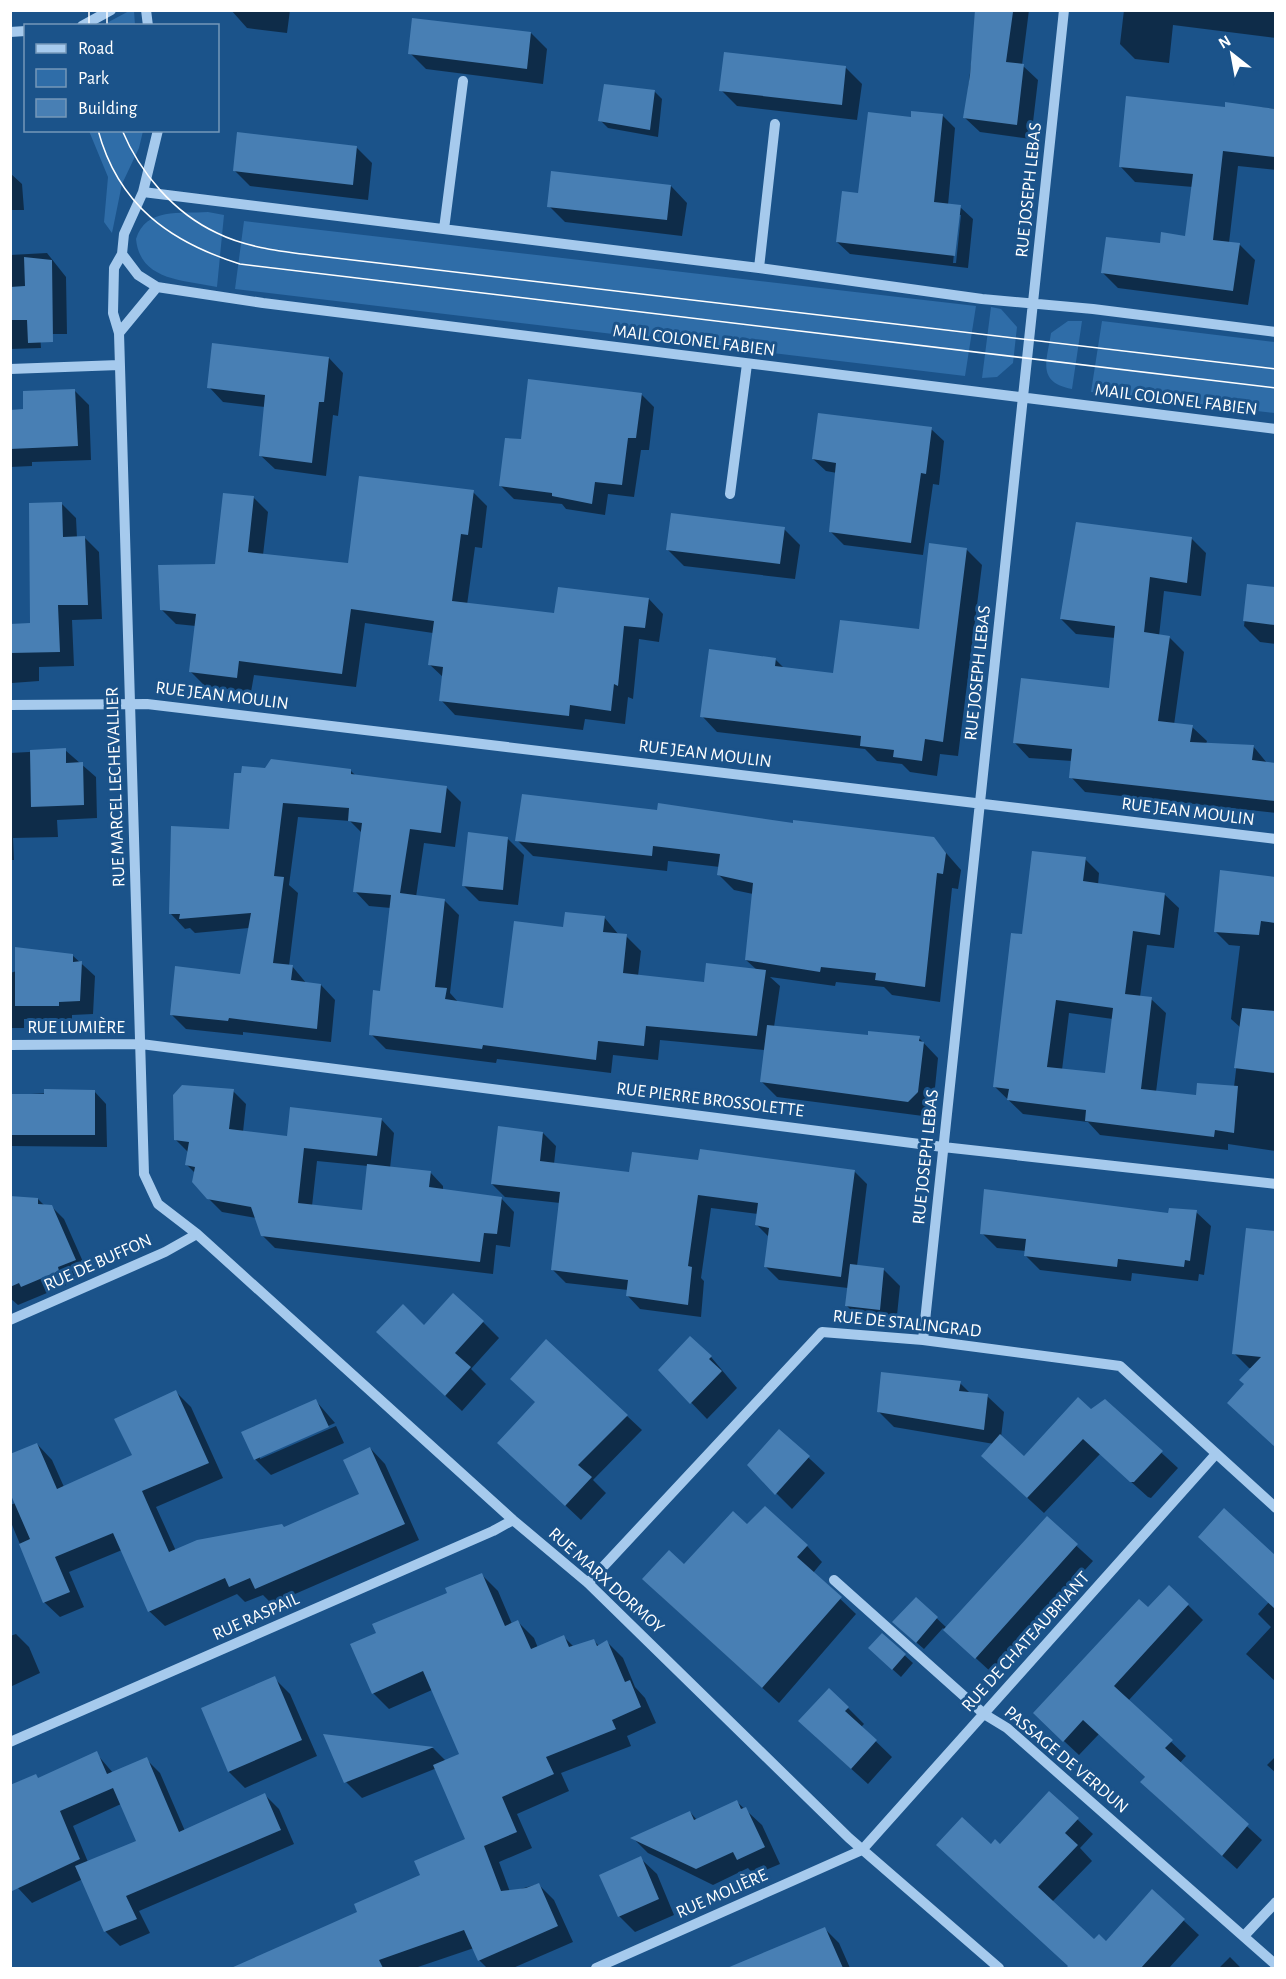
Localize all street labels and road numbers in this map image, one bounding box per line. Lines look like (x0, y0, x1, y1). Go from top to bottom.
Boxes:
street label: RUE JOSEPH LEBAS (1013, 122, 1045, 258)
street label: MAIL COLONEL FABIEN (612, 322, 776, 360)
street label: MAIL COLONEL FABIEN (1094, 381, 1258, 419)
street label: RUE JOSEPH LEBAS (962, 605, 994, 741)
street label: RUE JEAN MOULIN (154, 679, 290, 713)
street label: RUE MARCEL LECHEVALLIER (104, 687, 128, 887)
street label: RUE JEAN MOULIN (637, 737, 773, 771)
street label: RUE JEAN MOULIN (1120, 795, 1256, 829)
street label: RUE LUMIÈRE (27, 1016, 125, 1037)
street label: RUE PIERRE BROSSOLETTE (615, 1080, 805, 1120)
street label: RUE JOSEPH LEBAS (910, 1089, 942, 1225)
street label: RUE DE BUFFON (41, 1231, 155, 1295)
street label: RUE DE STALINGRAD (832, 1307, 982, 1341)
street label: RUE MARX DORMOY (545, 1525, 668, 1638)
street label: RUE DE CHATEAUBRIANT (959, 1568, 1094, 1715)
street label: RUE RASPAIL (210, 1590, 302, 1644)
street label: PASSAGE DE VERDUN (1001, 1703, 1131, 1817)
street label: RUE MOLIÈRE (672, 1863, 771, 1922)

